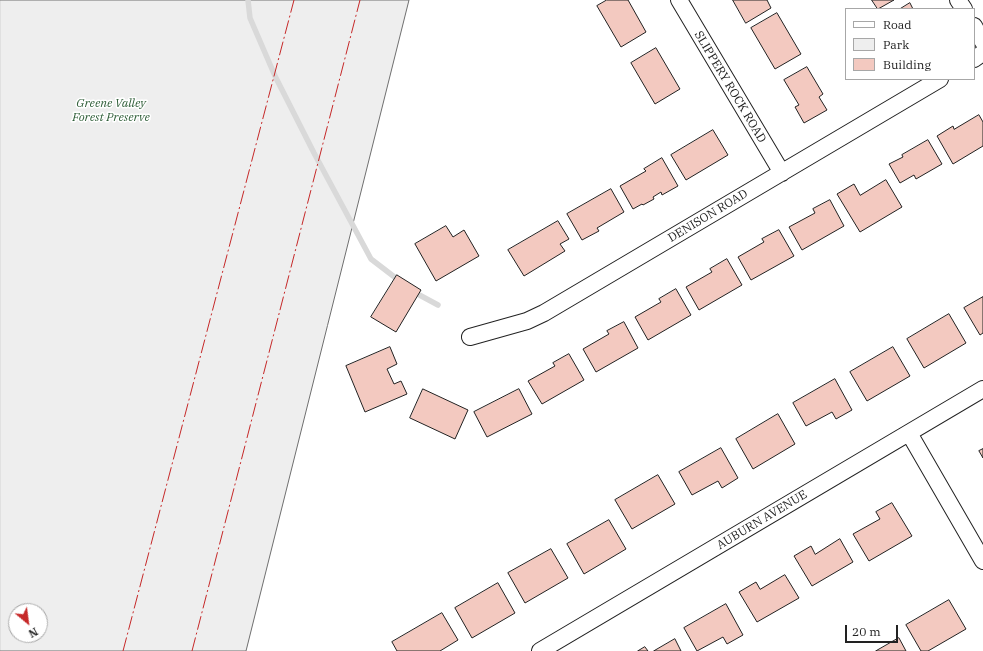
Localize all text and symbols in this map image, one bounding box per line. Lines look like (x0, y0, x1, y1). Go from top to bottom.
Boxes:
legend (845, 8, 975, 80)
text: Road (883, 17, 912, 32)
street label: SLIPPERY ROCK ROAD (691, 29, 769, 145)
text: Park (883, 37, 909, 52)
text: Building (883, 57, 931, 72)
park label: Greene Valley Forest Preserve (72, 97, 150, 125)
street label: DENISON ROAD (666, 187, 750, 245)
street label: AUBURN AVENUE (714, 487, 810, 553)
north arrow (8, 603, 48, 643)
scale bar (847, 617, 900, 643)
text: N (26, 624, 41, 641)
text: 20 m (852, 624, 881, 639)

